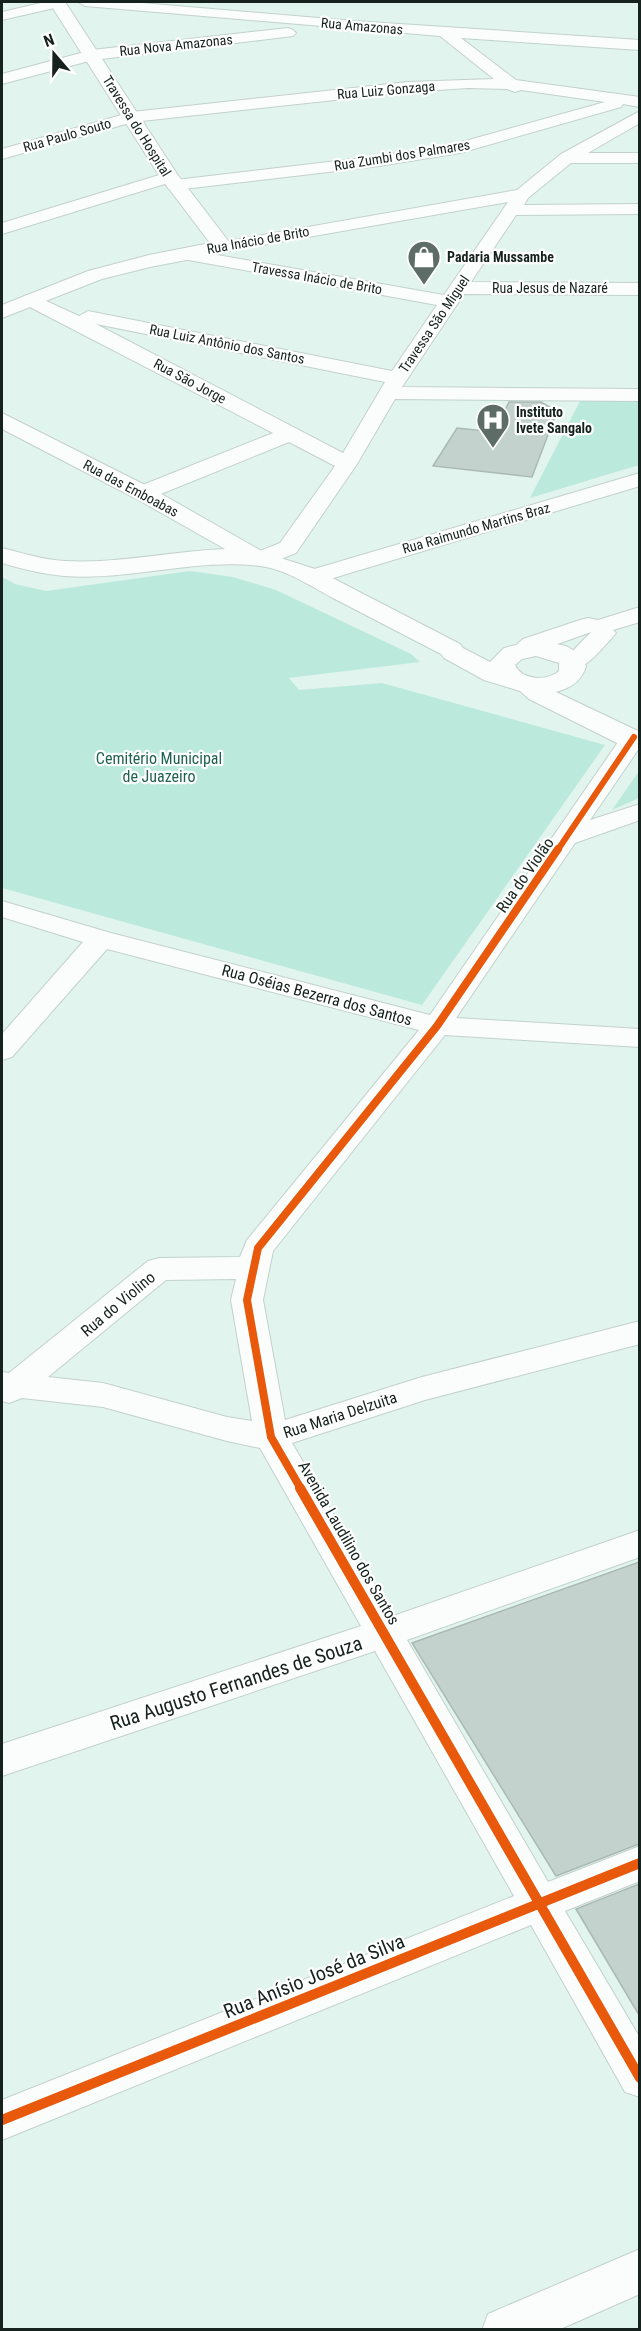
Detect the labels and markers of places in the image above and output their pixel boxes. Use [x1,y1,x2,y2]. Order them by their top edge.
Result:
shop icon: Padaria Mussambe [406,239,442,286]
place label: Padaria Mussambe [447,249,554,265]
hospital icon: Instituto Ivete Sangalo [475,402,511,449]
place label: Instituto Ivete Sangalo [516,404,592,436]

